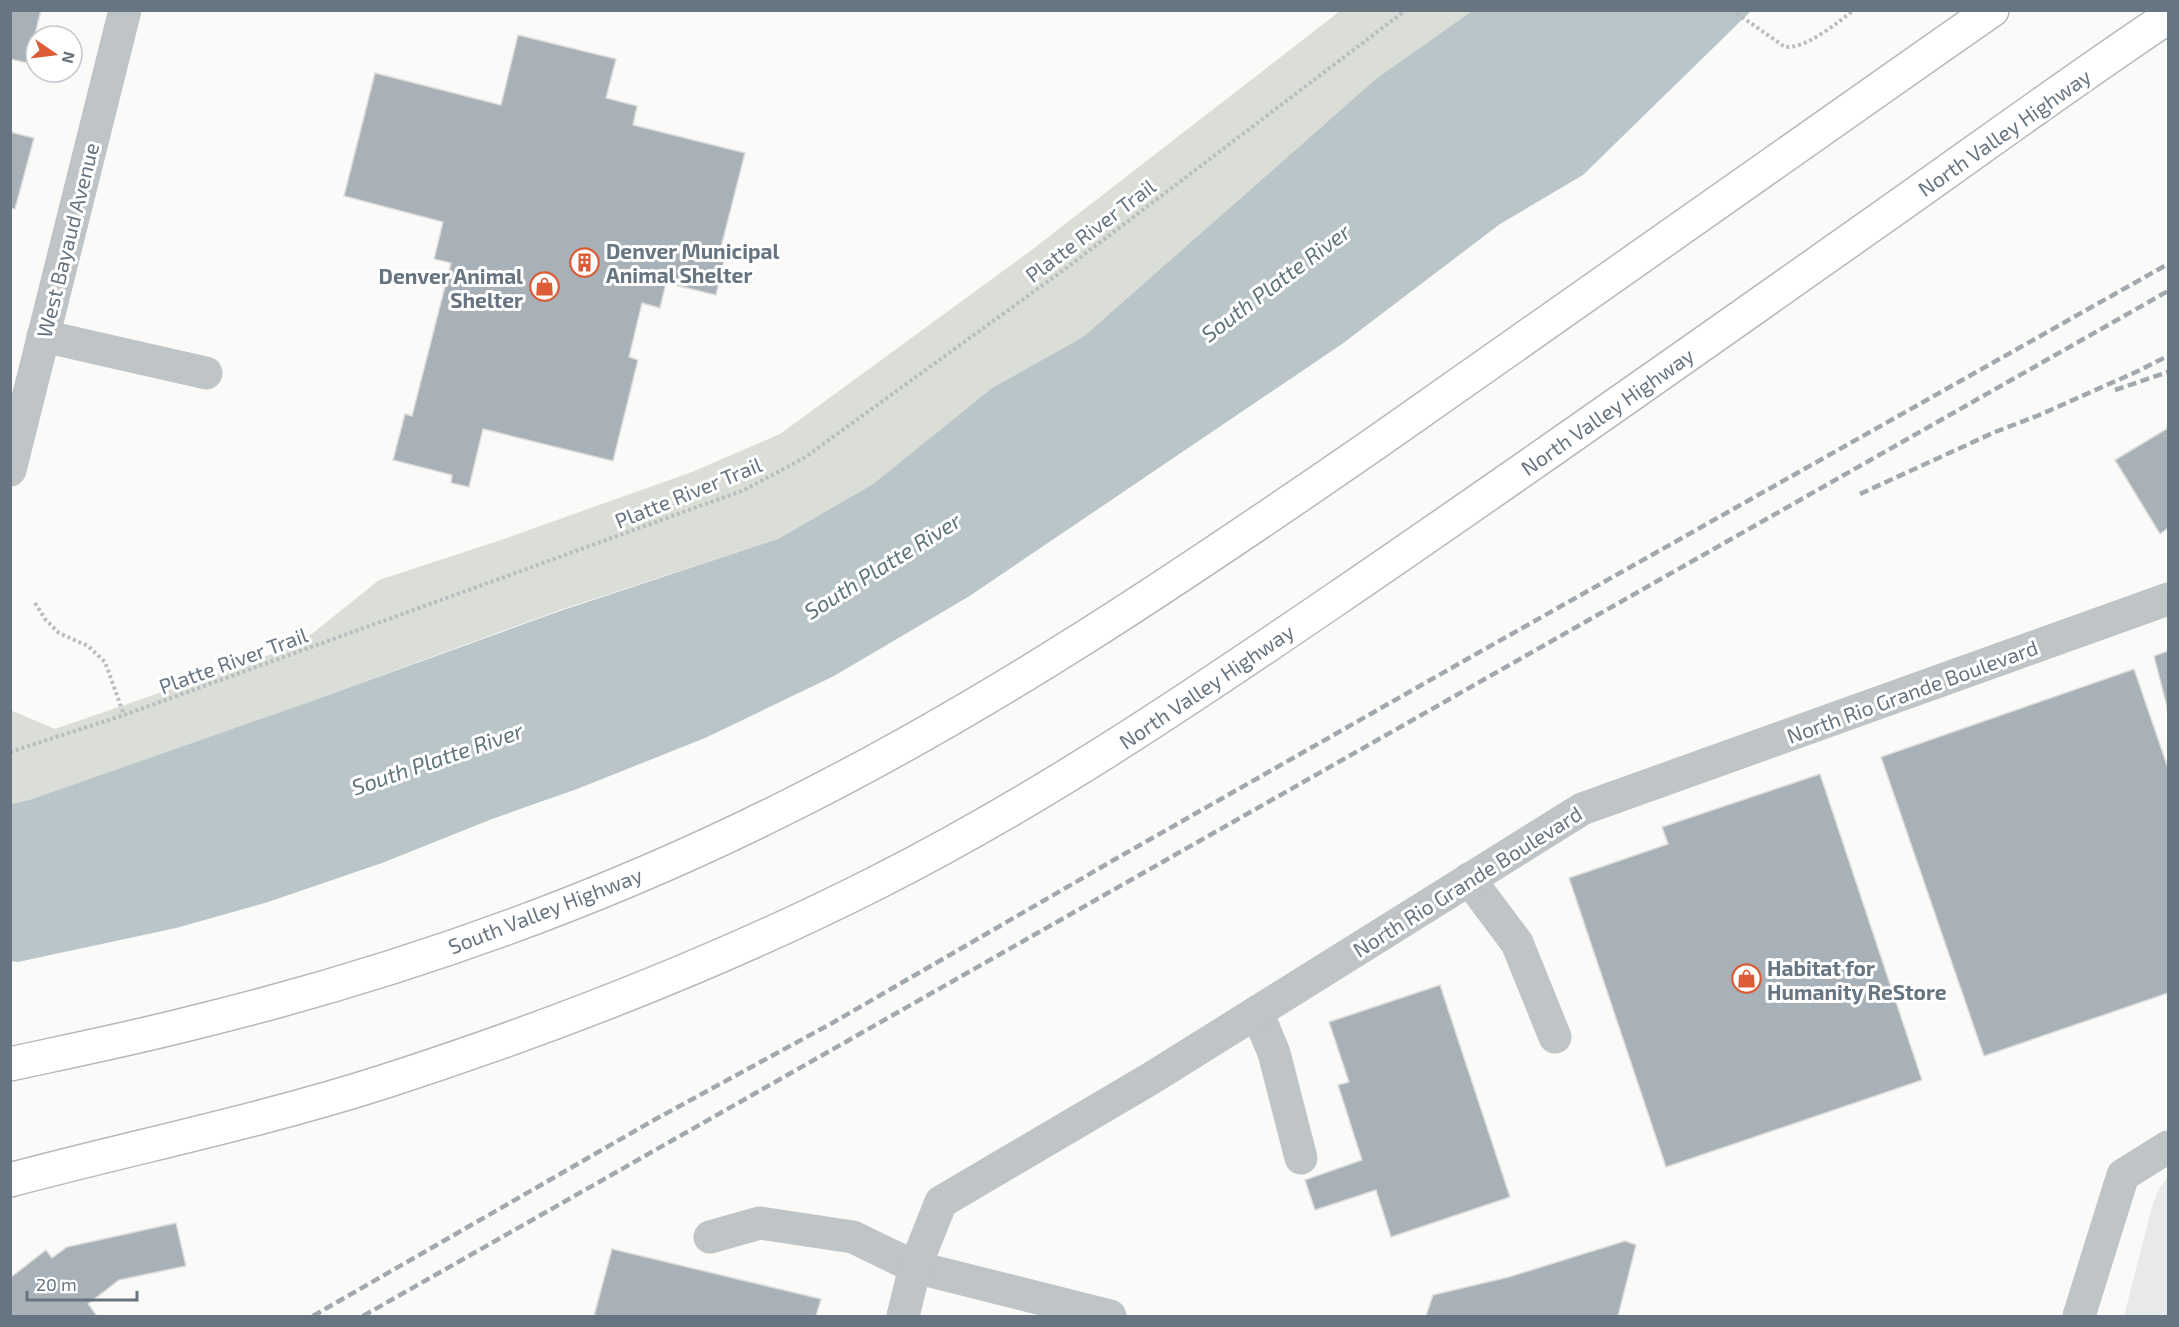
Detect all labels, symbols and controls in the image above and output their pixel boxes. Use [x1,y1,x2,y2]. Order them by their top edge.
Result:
north arrow [24,24,84,84]
text: N [58,50,80,66]
street label: North Valley Highway [1913,63,2095,201]
street label: West Bayaud Avenue [31,140,103,340]
street label: Platte River Trail [1020,172,1161,287]
water label: South Platte River [1195,217,1356,346]
place label: Denver Municipal Animal Shelter [606,238,780,287]
building icon: Denver Municipal Animal Shelter [569,246,601,278]
place label: Denver Animal Shelter [379,263,523,312]
shop icon: Denver Animal Shelter [528,271,560,303]
street label: North Valley Highway [1516,342,1698,480]
street label: Platte River Trail [611,451,766,533]
water label: South Platte River [799,506,966,624]
street label: North Valley Highway [1114,618,1298,754]
street label: Platte River Trail [155,621,311,698]
street label: North Rio Grande Boulevard [1783,634,2041,748]
water label: South Platte River [348,716,527,800]
street label: North Rio Grande Boulevard [1348,800,1586,962]
street label: South Valley Highway [444,861,646,959]
place label: Habitat for Humanity ReStore [1767,955,1947,1005]
shop icon: Habitat for Humanity ReStore [1730,963,1762,995]
scale bar [27,1264,136,1302]
text: 20 m [36,1273,77,1295]

